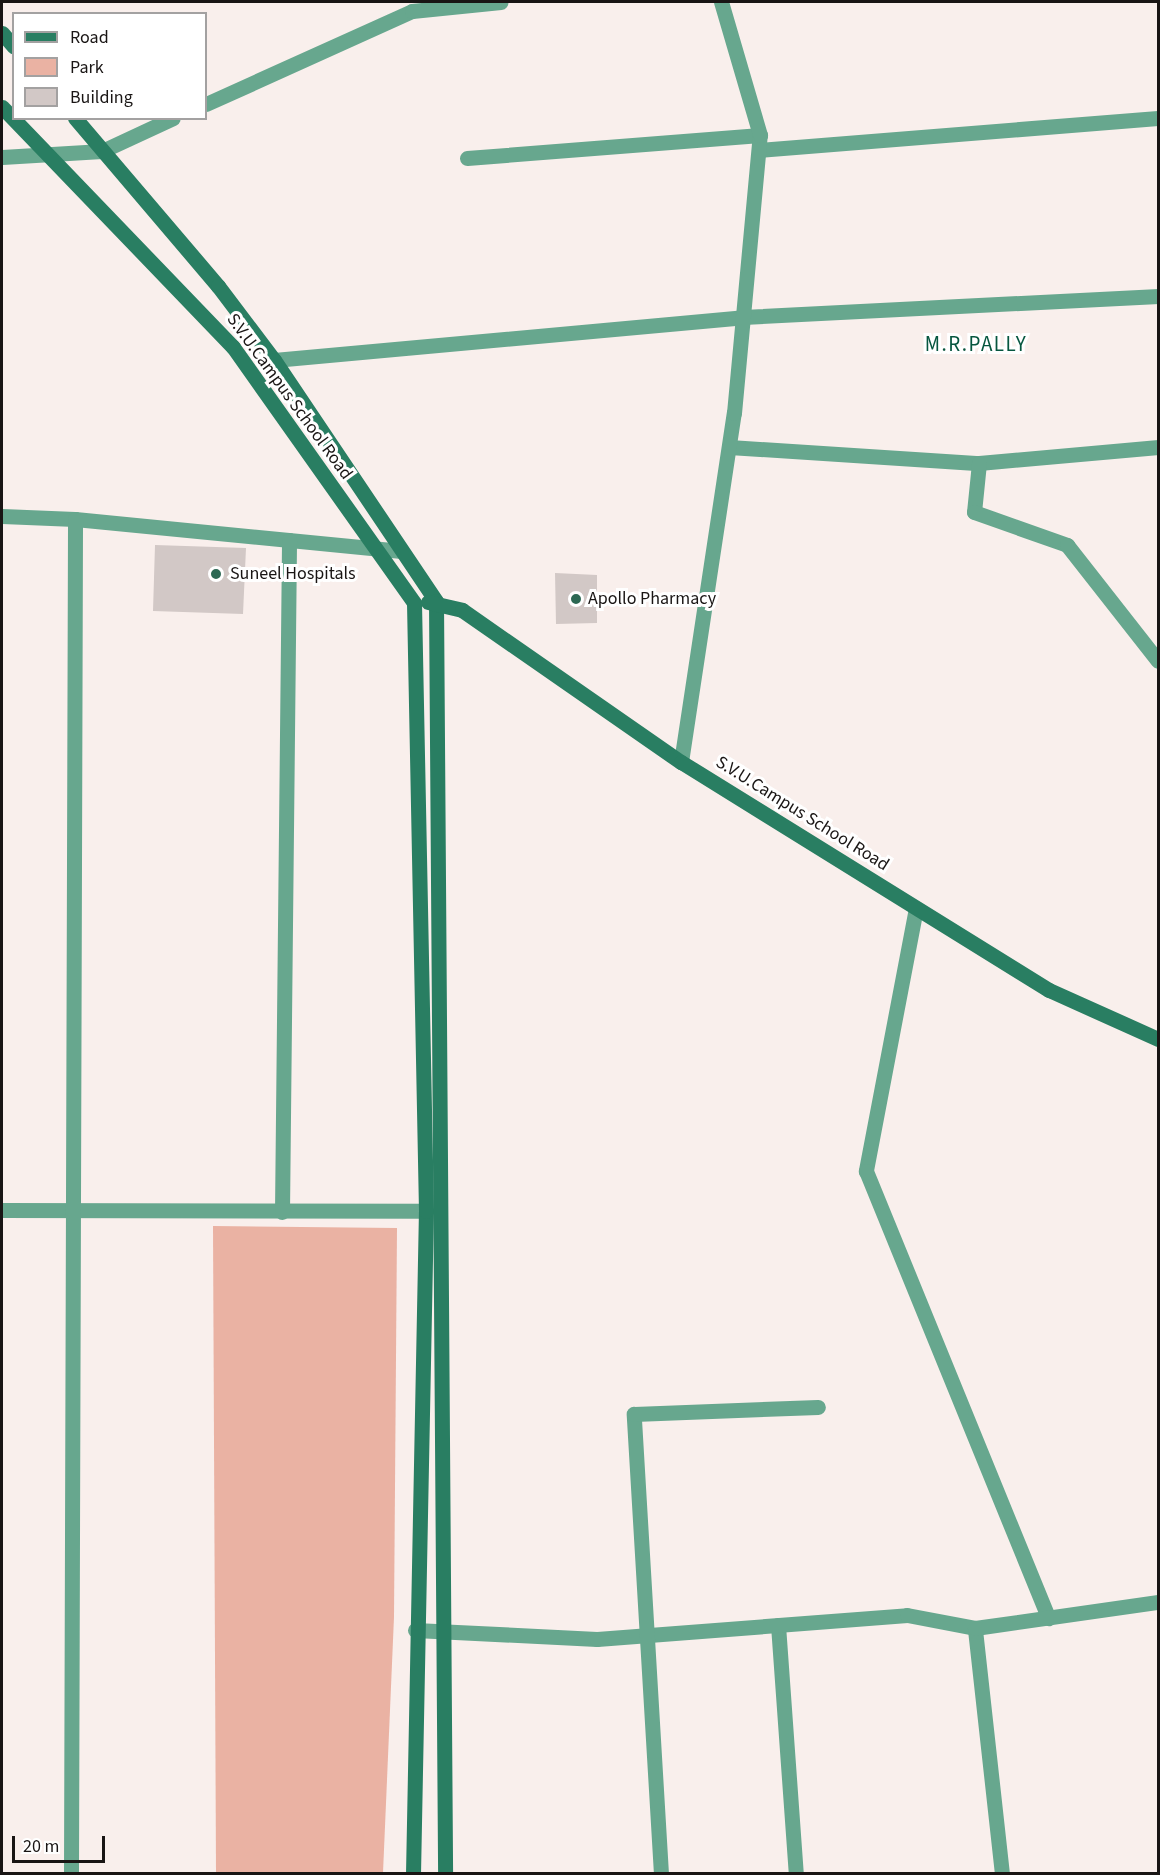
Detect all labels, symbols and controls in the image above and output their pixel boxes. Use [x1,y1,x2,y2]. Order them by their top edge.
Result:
legend [12,12,207,120]
text: Road [70,25,109,50]
text: Park [70,55,104,80]
text: Building [70,85,133,110]
street label: S.V.U.Campus School Road [221,310,357,484]
district label: M.R.PALLY [925,331,1027,357]
place label: Suneel Hospitals [230,563,356,585]
marker: Suneel Hospitals [207,565,225,583]
place label: Apollo Pharmacy [588,588,716,610]
marker: Apollo Pharmacy [569,592,583,606]
street label: S.V.U.Campus School Road [711,752,893,876]
scale bar [15,1824,108,1862]
text: 20 m [23,1834,59,1859]

